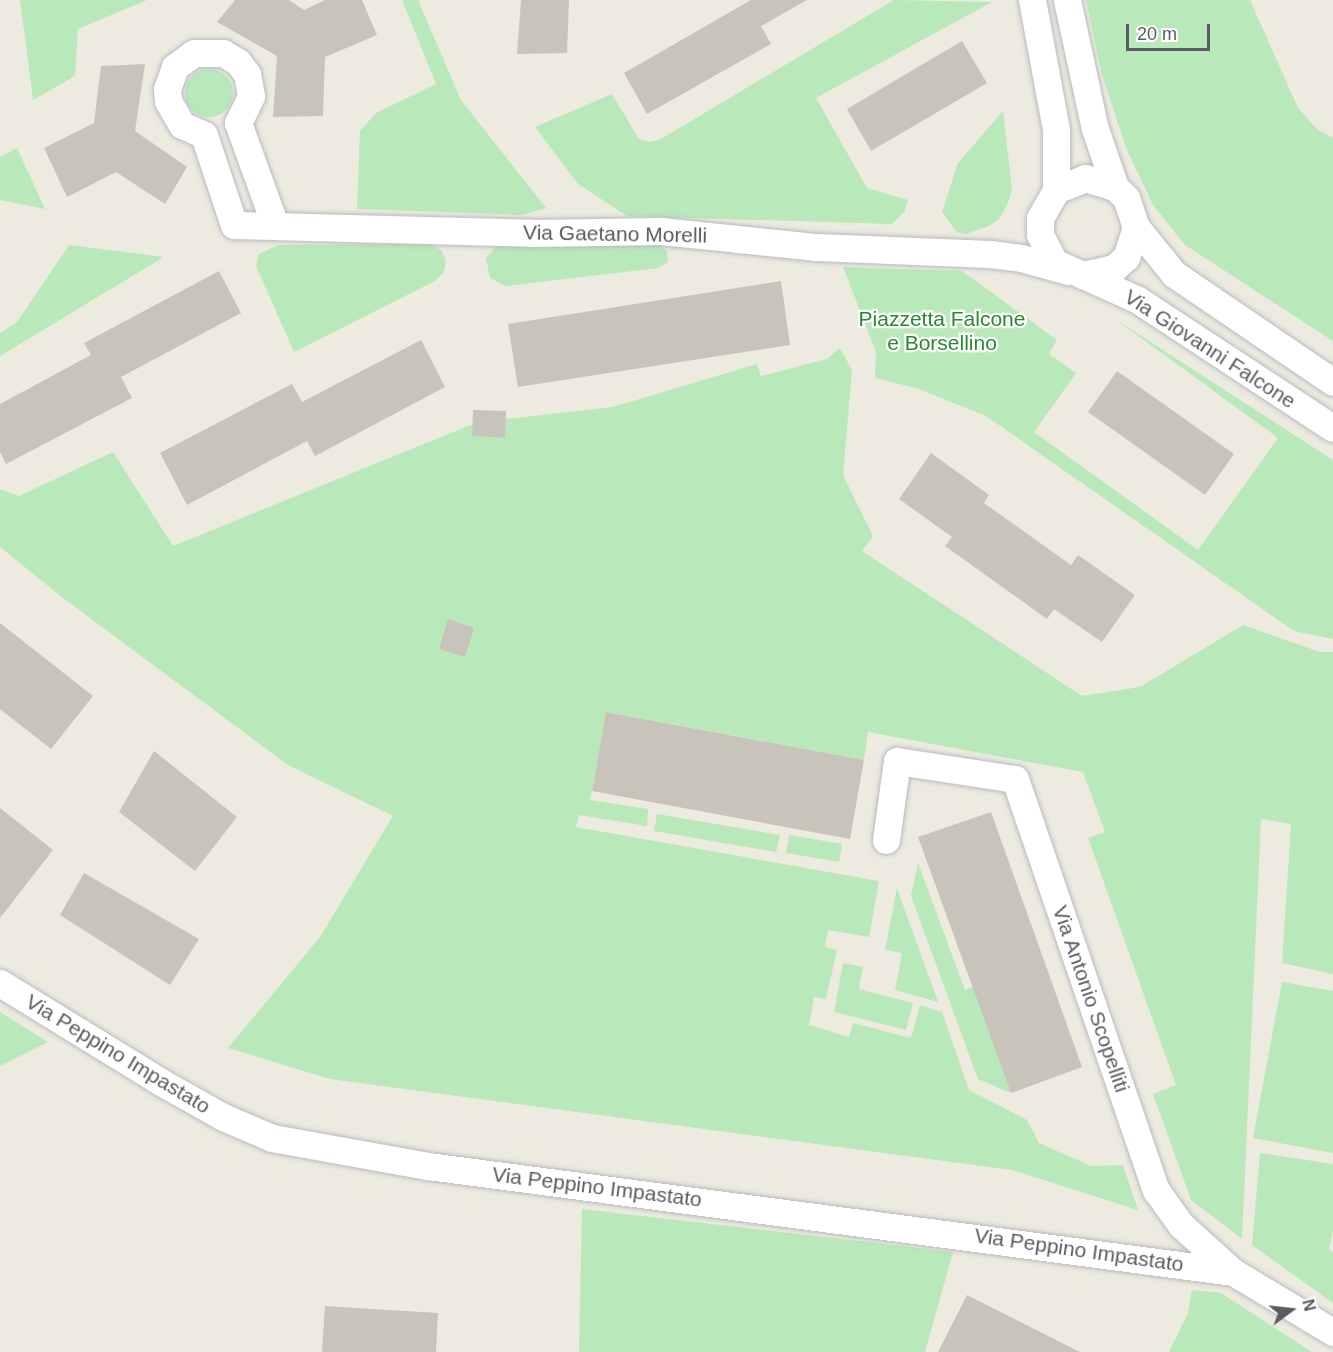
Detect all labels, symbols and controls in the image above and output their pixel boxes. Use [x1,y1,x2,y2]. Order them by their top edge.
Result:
scale bar [1129,12,1213,50]
text: 20 m [1137,24,1177,44]
street label: Via Gaetano Morelli [523,220,707,248]
street label: Via Giovanni Falcone [1120,284,1300,414]
park label: Piazzetta Falcone e Borsellino [859,306,1025,356]
street label: Via Antonio Scopelliti [1047,902,1135,1096]
street label: Via Peppino Impastato [21,989,215,1119]
street label: Via Peppino Impastato [491,1162,703,1212]
street label: Via Peppino Impastato [973,1223,1185,1277]
north arrow [1261,1280,1321,1340]
text: N [1299,1297,1319,1313]

